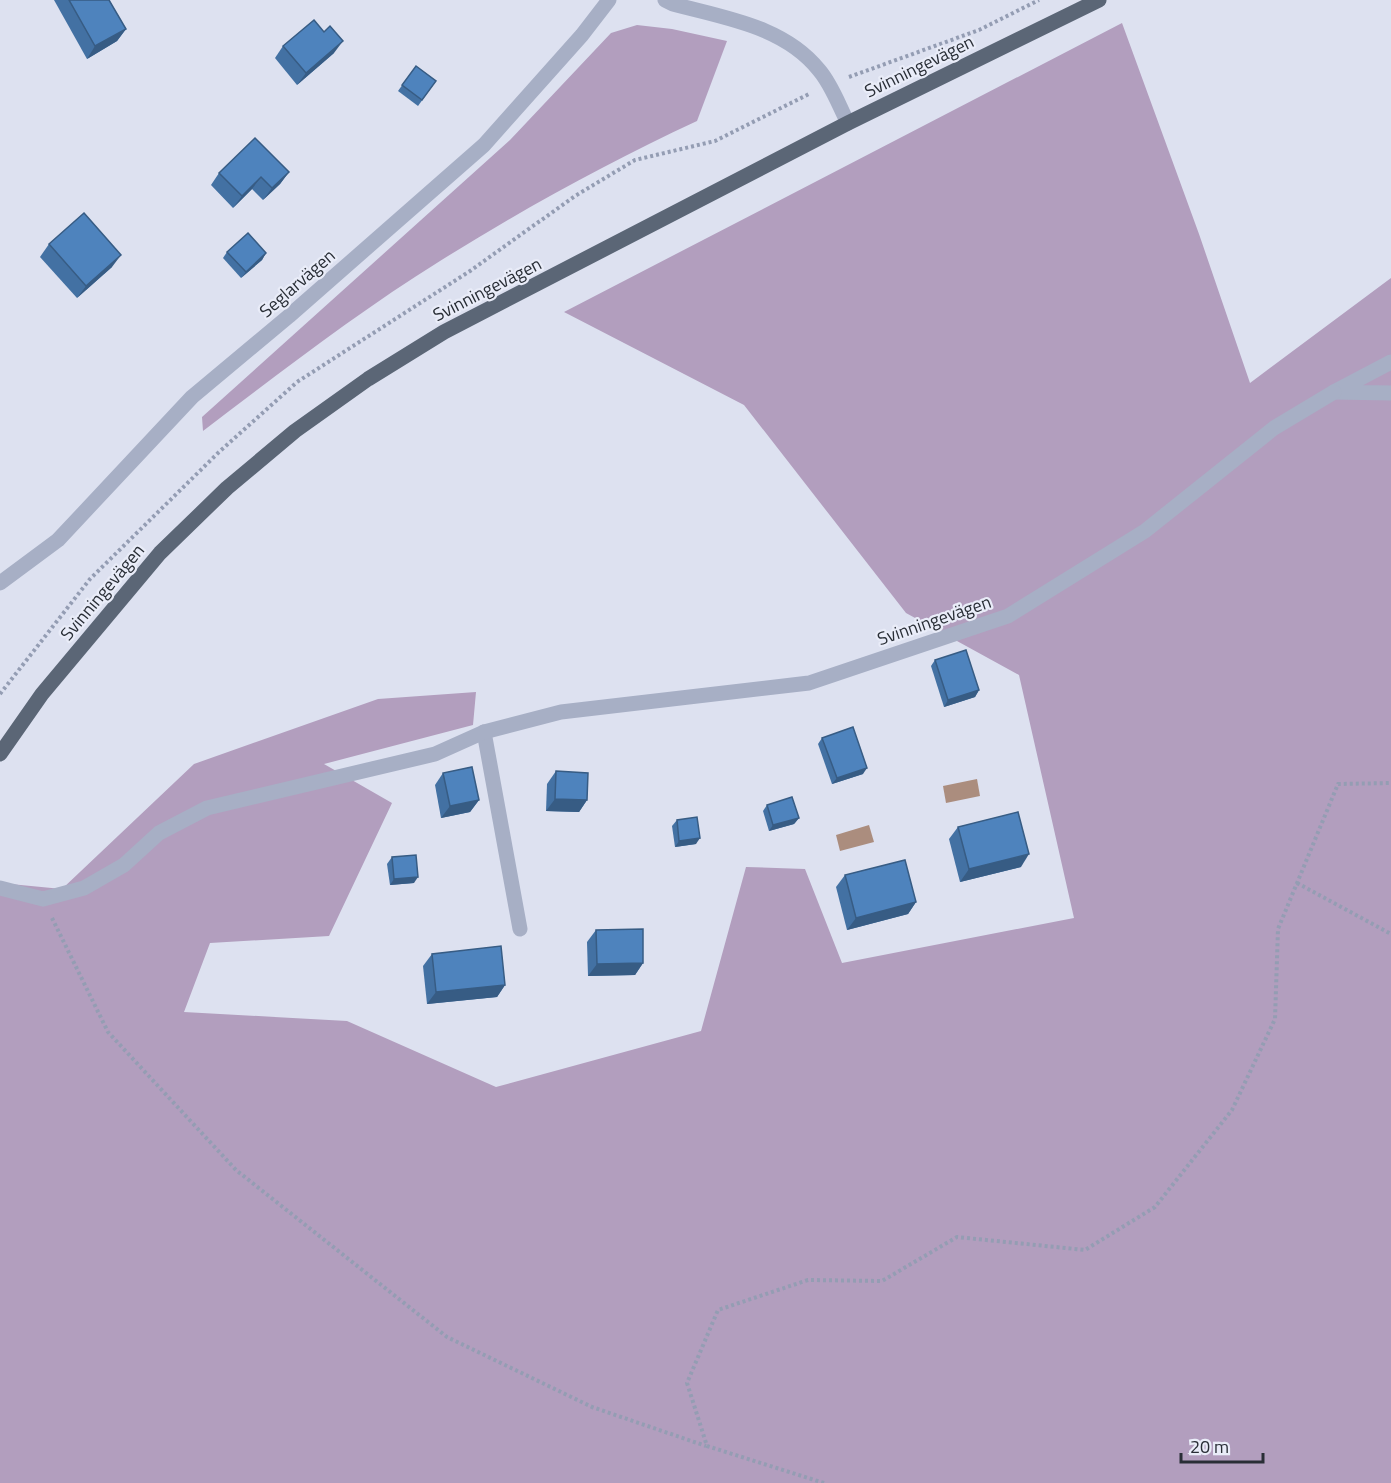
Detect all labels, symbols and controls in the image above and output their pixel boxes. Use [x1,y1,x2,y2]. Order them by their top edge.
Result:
street label: Svinningevägen [860,28,978,104]
street label: Seglarvägen [253,242,341,324]
street label: Svinningevägen [428,250,546,328]
street label: Svinningevägen [53,538,151,646]
street label: Svinningevägen [873,588,995,652]
scale bar [1181,1426,1264,1464]
text: 20 m [1190,1433,1229,1460]

